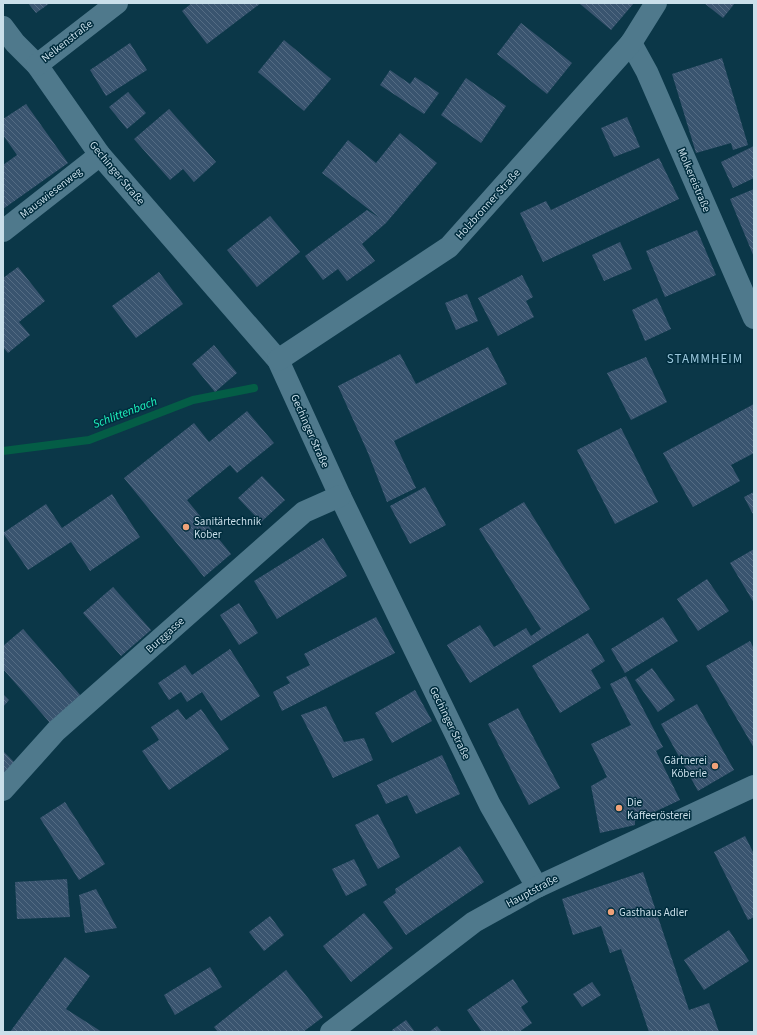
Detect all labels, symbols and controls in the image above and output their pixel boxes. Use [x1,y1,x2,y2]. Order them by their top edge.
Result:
street label: Nelkenstraße [38,16,96,66]
street label: Gechinger Straße [86,138,149,209]
street label: Molkereistraße [674,146,714,215]
street label: Mauswiesenweg [17,164,86,222]
street label: Holzbronner Straße [452,165,524,243]
district label: STAMMHEIM [667,350,743,368]
street label: Gechinger Straße [287,392,333,471]
water label: Schlittenbach [90,393,160,433]
place label: Sanitärtechnik Kober [194,514,262,542]
marker: Sanitärtechnik Kober [181,522,191,532]
street label: Burggasse [142,613,188,656]
street label: Gechinger Straße [426,684,474,762]
place label: Gärtnerei Köberle [664,753,708,781]
marker: Gärtnerei Köberle [710,761,720,771]
place label: Die Kaffeerösterei [627,795,691,823]
marker: Die Kaffeerösterei [614,803,624,813]
street label: Hauptstraße [503,871,561,911]
place label: Gasthaus Adler [619,905,688,920]
marker: Gasthaus Adler [606,907,616,917]

